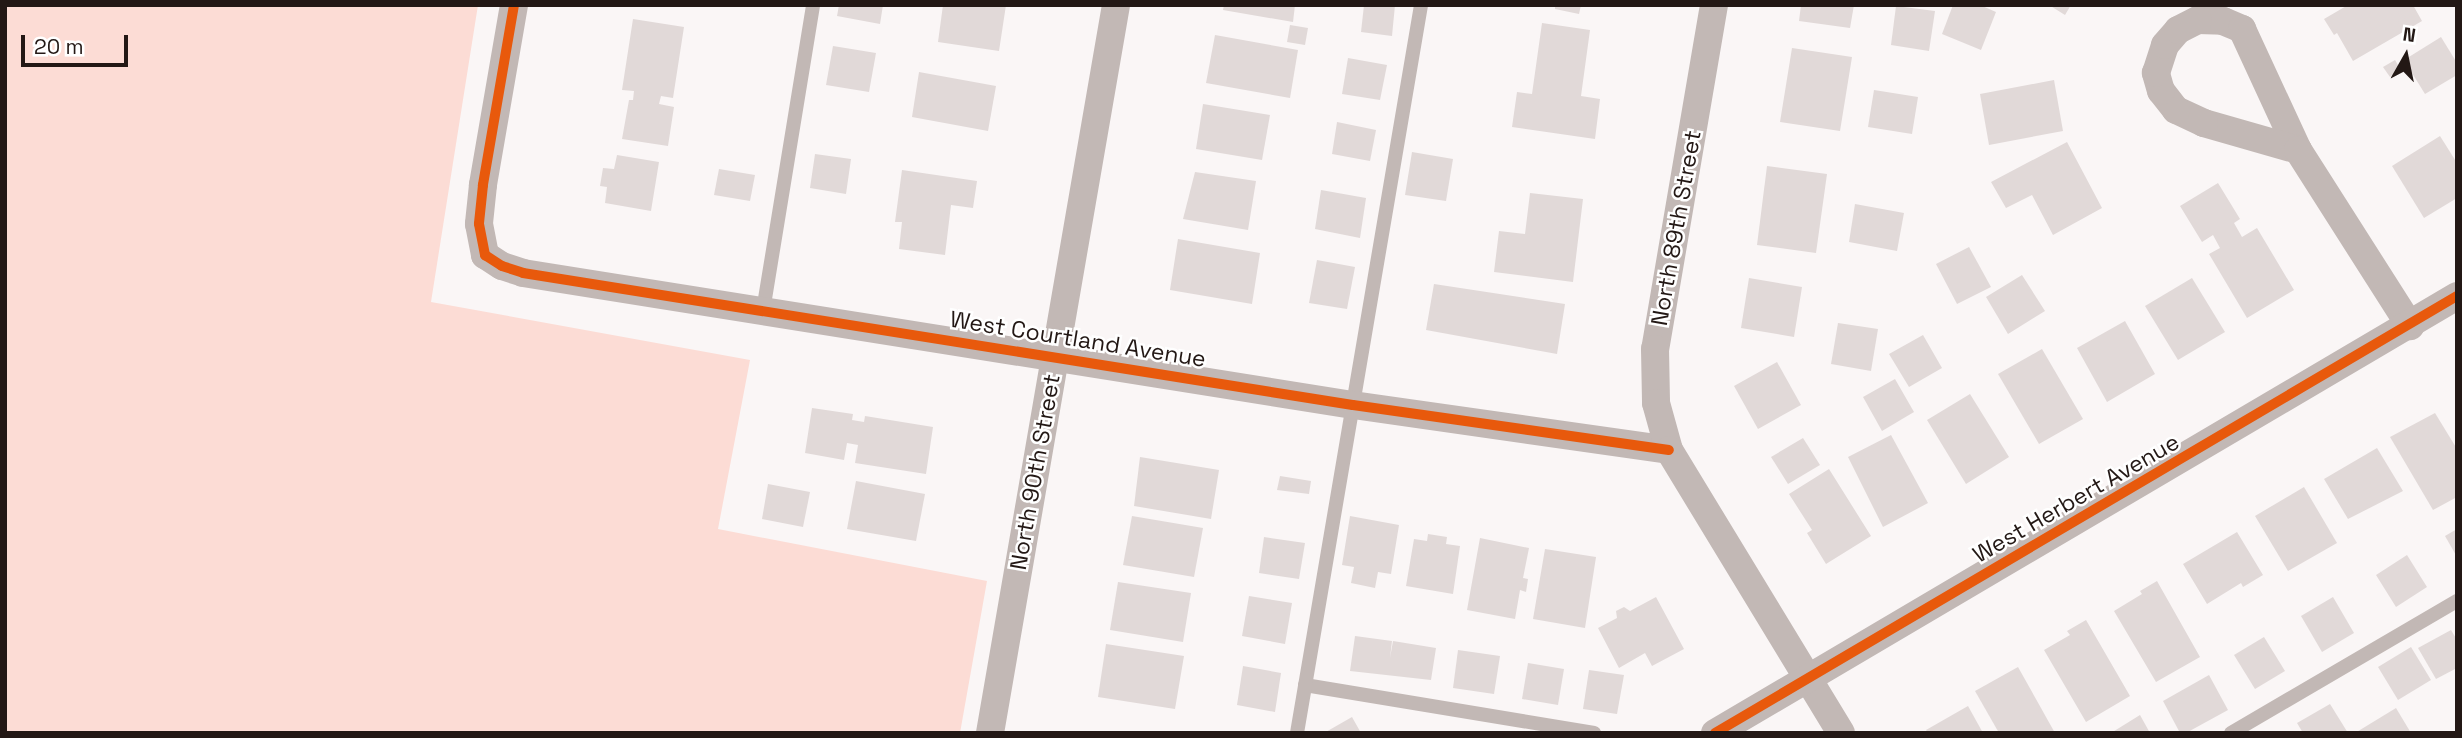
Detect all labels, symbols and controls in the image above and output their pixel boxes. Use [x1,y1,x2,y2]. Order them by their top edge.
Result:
scale bar [24,21,131,65]
north arrow [2371,21,2441,91]
text: N [2401,21,2418,48]
text: 20 m [34,33,84,60]
street label: North 89th Street [1645,128,1707,328]
street label: West Courtland Avenue [948,305,1208,373]
street label: North 90th Street [1004,372,1066,572]
street label: West Herbert Avenue [1968,428,2184,568]

